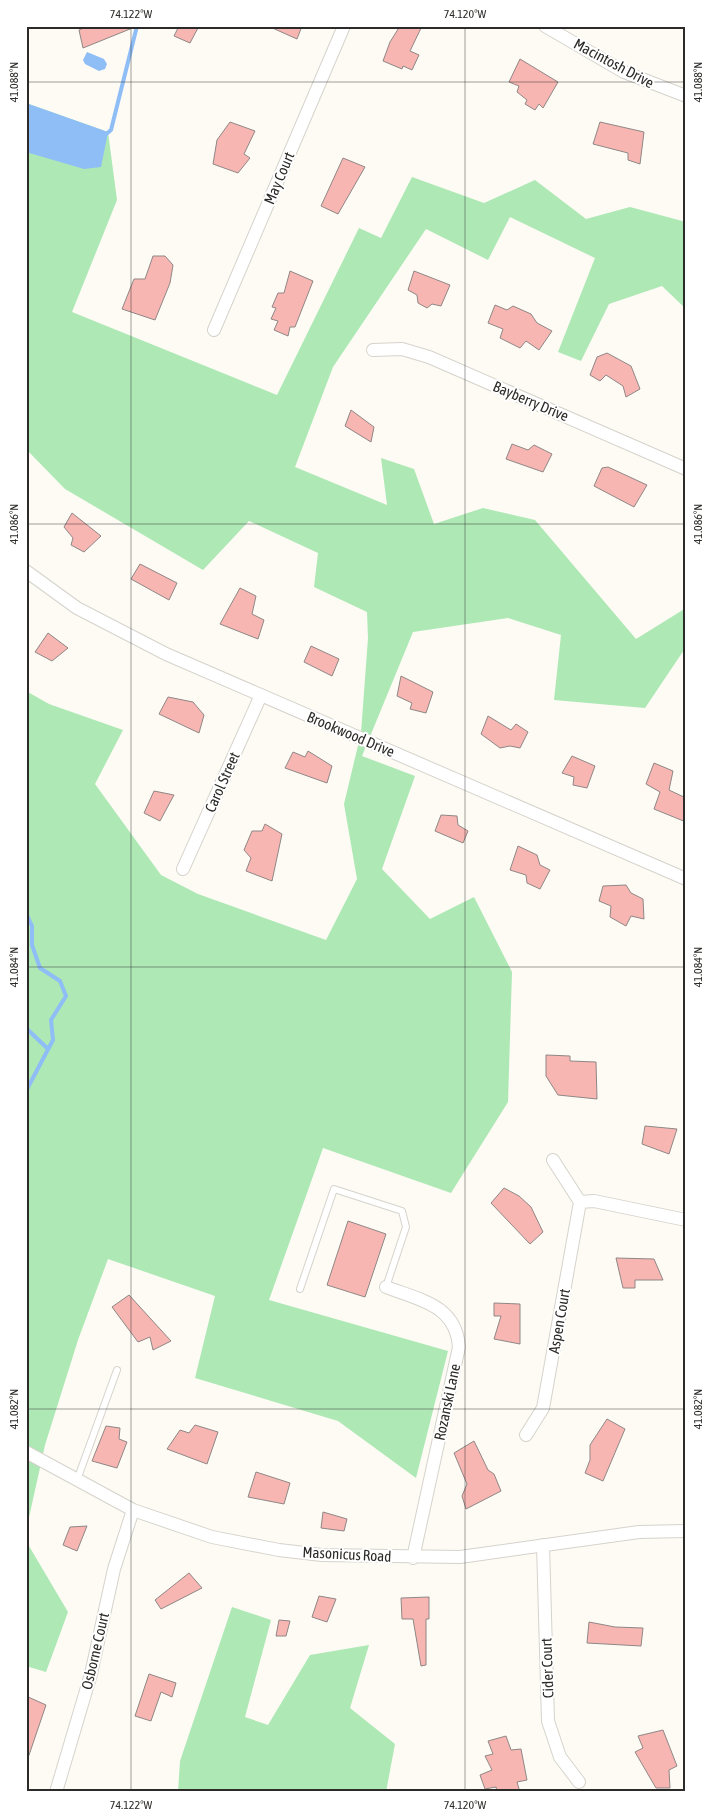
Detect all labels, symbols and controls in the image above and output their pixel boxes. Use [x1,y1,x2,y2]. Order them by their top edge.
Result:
text: 74.122°W [110,7,152,21]
text: 74.120°W [444,7,486,21]
street label: Macintosh Drive [571,35,657,91]
text: 41.088°N [7,62,21,102]
text: 41.088°N [691,62,705,102]
street label: May Court [260,149,298,207]
street label: Bayberry Drive [491,377,571,425]
text: 41.086°N [7,504,21,544]
text: 41.086°N [691,504,705,544]
street label: Brookwood Drive [305,708,397,760]
street label: Carol Street [201,749,243,815]
text: 41.084°N [7,947,21,987]
text: 41.084°N [691,947,705,987]
street label: Aspen Court [545,1287,573,1355]
street label: Rozanski Lane [431,1362,463,1442]
text: 41.082°N [7,1389,21,1429]
text: 41.082°N [691,1389,705,1429]
street label: Masonicus Road [302,1543,392,1565]
street label: Osborne Court [78,1611,112,1691]
street label: Cider Court [537,1638,557,1698]
text: 74.122°W [110,1798,152,1812]
text: 74.120°W [444,1798,486,1812]

